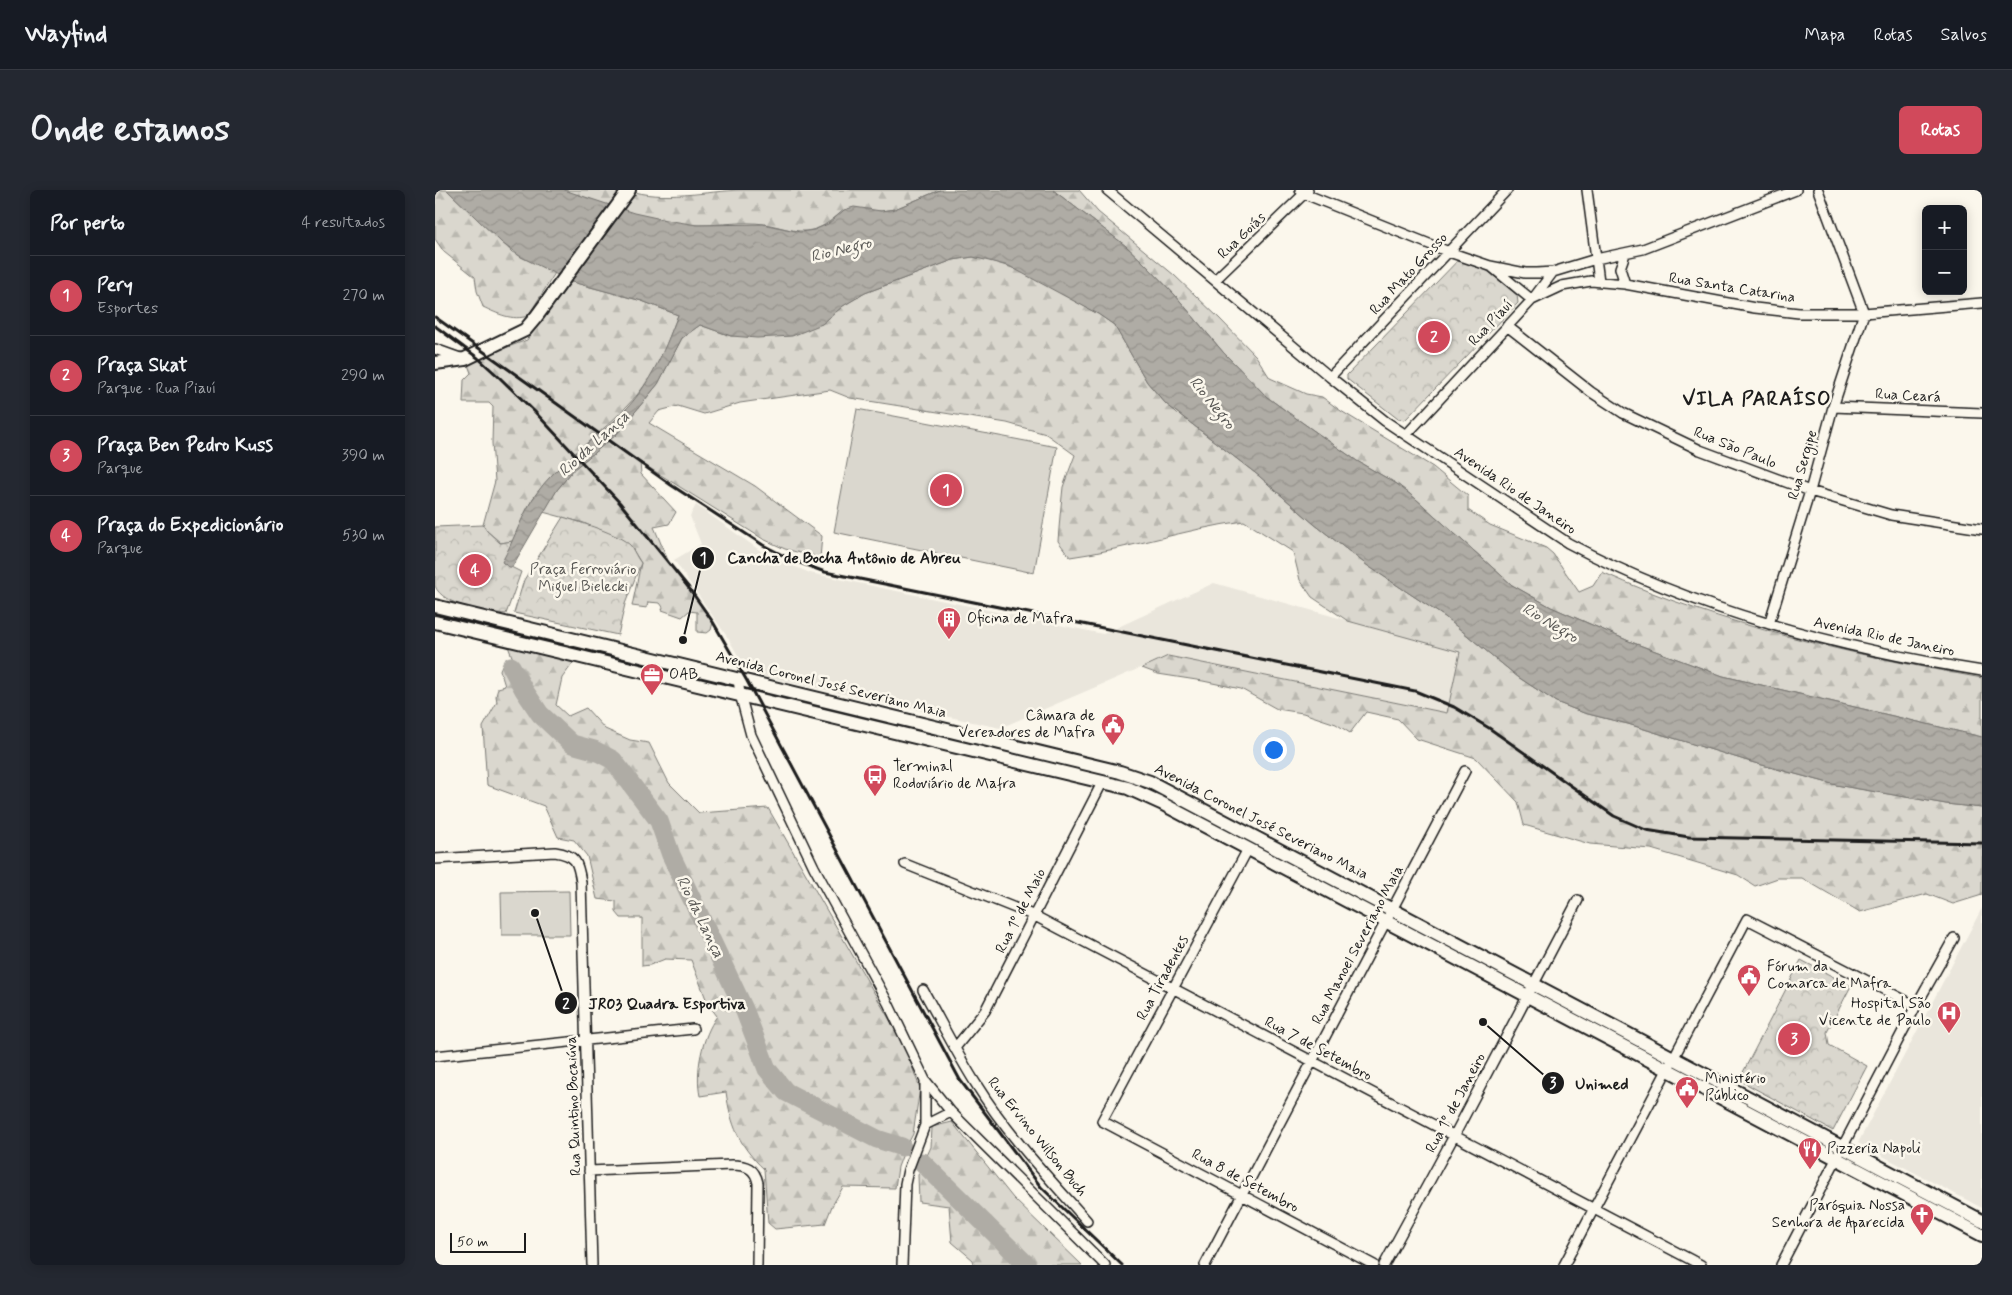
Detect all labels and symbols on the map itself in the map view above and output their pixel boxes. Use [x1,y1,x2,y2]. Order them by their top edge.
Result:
street label: Rua Goiás [1214,208,1271,264]
street label: Rua Mato Grosso [1366,228,1452,320]
water label: Rio Negro [808,232,875,270]
street label: Rua Santa Catarina [1667,268,1797,308]
street label: Rua Piauí [1464,295,1518,351]
pin: 2 [1418,318,1450,356]
water label: Rio Negro [1183,372,1240,436]
street label: Rua Ceará [1875,384,1941,408]
district label: VILA PARAÍSO [1683,386,1831,413]
water label: Rio da Lança [554,406,634,482]
street label: Rua São Paulo [1690,422,1780,474]
street label: Rua Sergipe [1783,427,1824,503]
street label: Avenida Rio de Janeiro [1450,443,1580,539]
pin: 1 [930,471,962,509]
callout: Cancha de Bocha Antônio de Abreu [691,542,972,573]
text: Cancha de Bocha Antônio de Abreu [727,548,961,569]
text: 1 [700,549,706,569]
pin: 4 [459,551,491,589]
park label: Praça Ferroviário Miguel Bielecki [530,560,636,598]
water label: Rio Negro [1517,598,1583,650]
building icon: Oficina de Mafra [936,606,962,640]
place label: Oficina de Mafra [967,609,1074,629]
street label: Avenida Rio de Janeiro [1812,612,1956,662]
street label: Avenida Coronel José Severiano Maia [713,647,949,723]
office icon: OAB [639,662,665,696]
place label: OAB [669,665,698,685]
place label: Câmara de Vereadores de Mafra [958,706,1095,743]
public building icon: Câmara de Vereadores de Mafra [1100,712,1126,746]
your location [1261,737,1287,763]
place label: Terminal Rodoviário de Mafra [893,757,1016,794]
street label: Avenida Coronel José Severiano Maia [1151,759,1371,885]
bus stop icon: Terminal Rodoviário de Mafra [862,763,888,797]
street label: Rua Manoel Severiano Maia [1307,862,1409,1028]
street label: Rua 1º de Maio [991,865,1051,957]
water label: Rio da Lança [671,872,729,962]
street label: Rua Tiradentes [1132,932,1194,1024]
place label: Fórum da Comarca de Mafra [1767,957,1892,994]
public building icon: Fórum da Comarca de Mafra [1736,963,1762,997]
callout: JR03 Quadra Esportiva [553,988,756,1019]
text: JR03 Quadra Esportiva [588,994,746,1015]
place label: Hospital São Vicente de Paulo [1819,994,1931,1031]
text: 2 [562,995,570,1015]
hospital icon: Hospital São Vicente de Paulo [1936,1000,1962,1034]
street label: Rua 7 de Setembro [1261,1012,1375,1086]
pin: 3 [1778,1020,1810,1058]
street label: Rua Quintino Bocaiúva [562,1035,586,1176]
street label: Rua 1º de Janeiro [1421,1050,1491,1156]
callout: Unimed [1540,1067,1639,1098]
place label: Ministério Público [1705,1069,1766,1106]
street label: Rua Ervino Wilson Buch [983,1073,1092,1201]
text: 3 [1550,1074,1557,1094]
text: Unimed [1575,1074,1629,1095]
public building icon: Ministério Público [1674,1075,1700,1109]
restaurant icon: Pizzeria Napoli [1797,1136,1823,1170]
place label: Pizzeria Napoli [1827,1139,1921,1159]
street label: Rua 8 de Setembro [1188,1144,1302,1218]
place label: Paróquia Nossa Senhora de Aparecida [1772,1196,1905,1234]
church icon: Paróquia Nossa Senhora de Aparecida [1909,1202,1935,1236]
scale bar [450,1230,526,1253]

